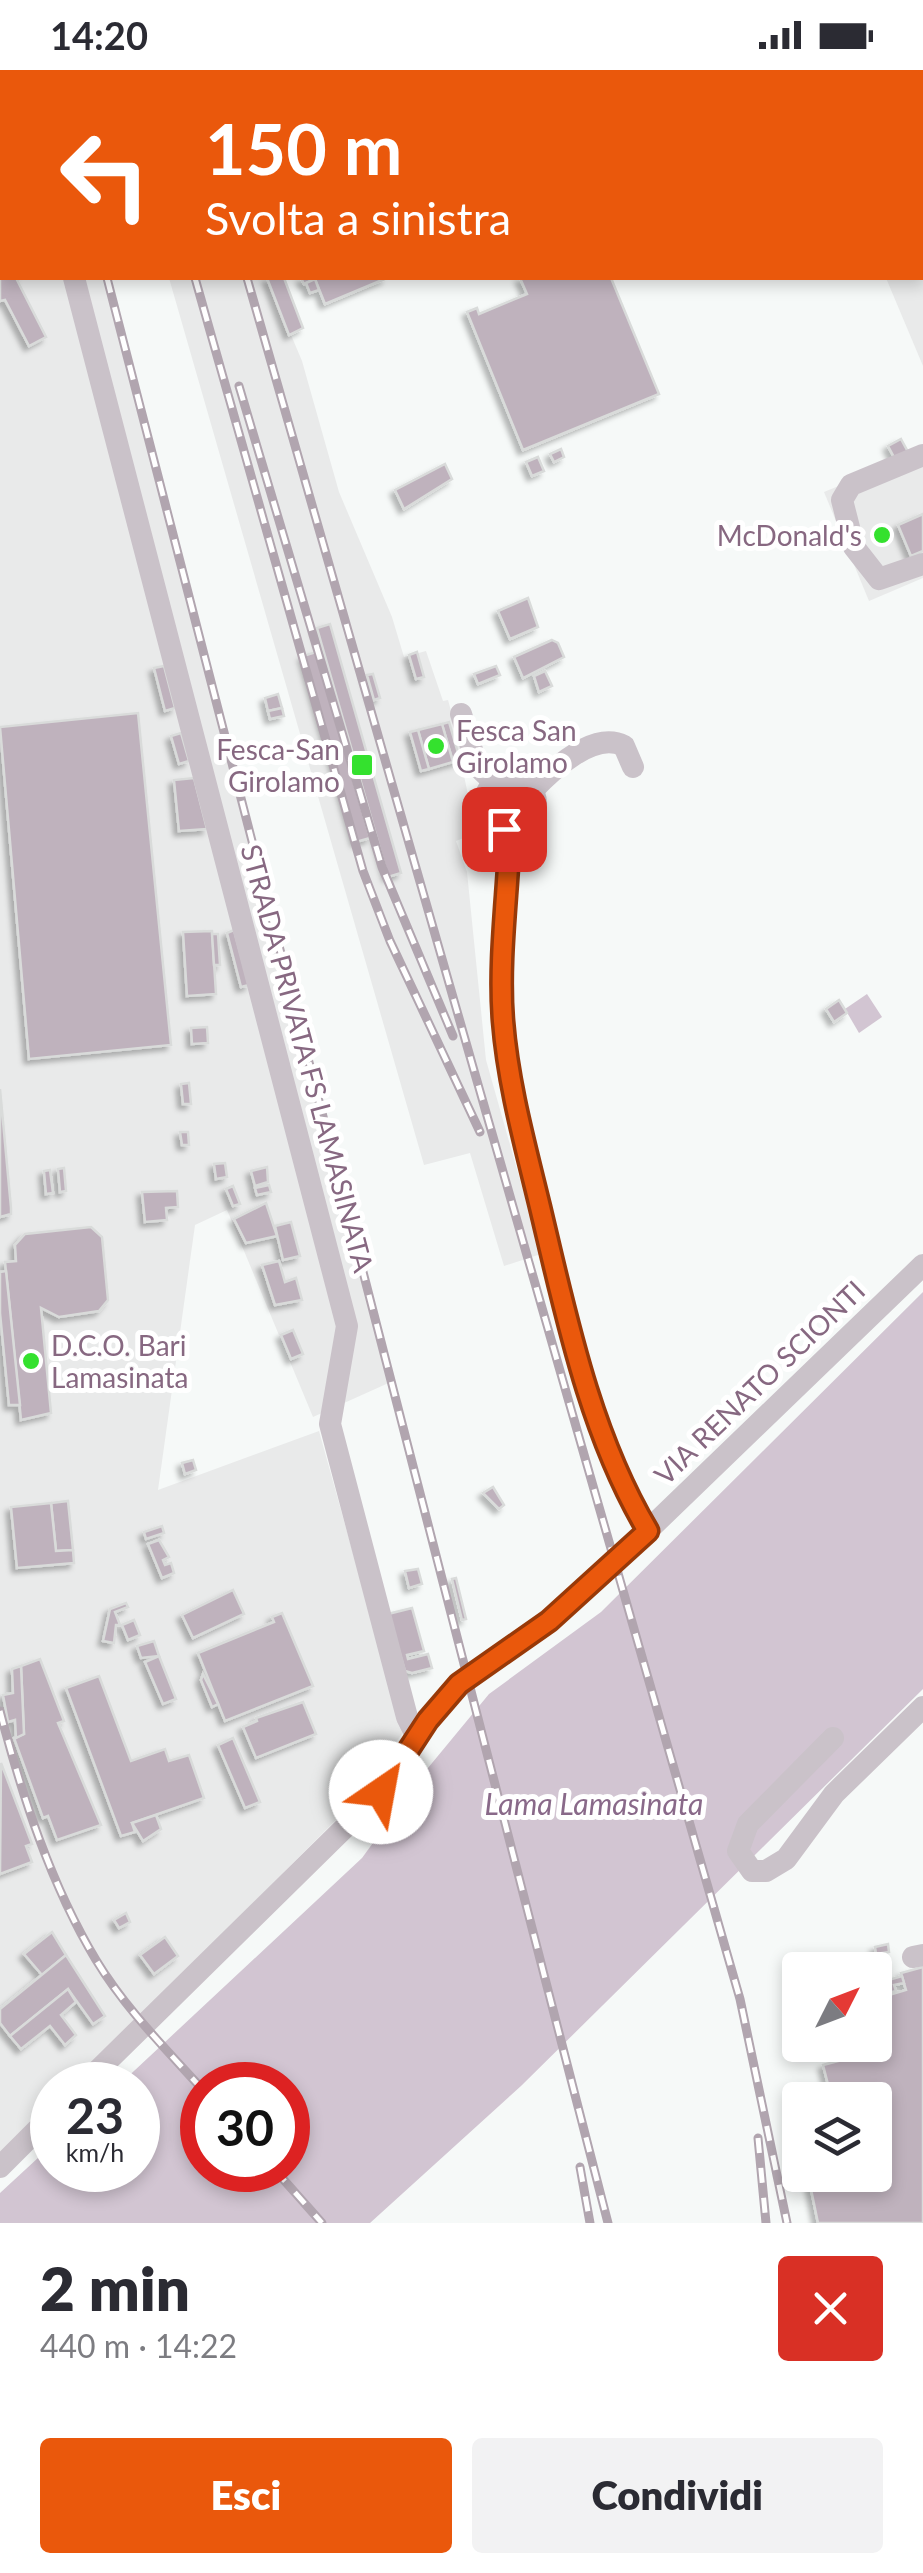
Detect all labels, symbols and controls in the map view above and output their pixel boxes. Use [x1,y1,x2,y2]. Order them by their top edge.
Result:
text: 14:20 [50,12,148,58]
text: 150 m [205,106,402,190]
icon: left [40,110,170,240]
text: Svolta a sinistra [205,191,511,245]
place label: McDonald's [717,518,862,552]
marker: McDonald's [871,524,893,546]
place label: Fesca San Girolamo [456,713,577,779]
place label: Fesca-San Girolamo [216,732,340,798]
marker: Fesca San Girolamo [425,735,447,757]
marker: Fesca-San Girolamo [349,752,375,778]
pin [462,787,547,872]
icon: arrive [477,802,532,857]
street label: STRADA PRIVATA FS LAMASINATA [234,840,382,1276]
street label: VIA RENATO SCIONTI [647,1273,871,1491]
place label: D.C.O. Bari Lamasinata [51,1328,188,1394]
marker: D.C.O. Bari Lamasinata [20,1350,42,1372]
position arrow [329,1740,433,1844]
water label: Lama Lamasinata [485,1785,703,1821]
north arrow [782,1952,892,2062]
map controls [782,1952,892,2192]
speed limit sign: 30 [180,2062,310,2192]
button: layers [782,2082,892,2192]
text: 23 [66,2085,124,2145]
text: km/h [66,2137,124,2167]
text: 2 min [40,2252,190,2324]
button: close [778,2256,883,2361]
text: 440 m · 14:22 [40,2326,237,2365]
button: Esci [40,2438,452,2553]
button: Condividi [472,2438,883,2553]

